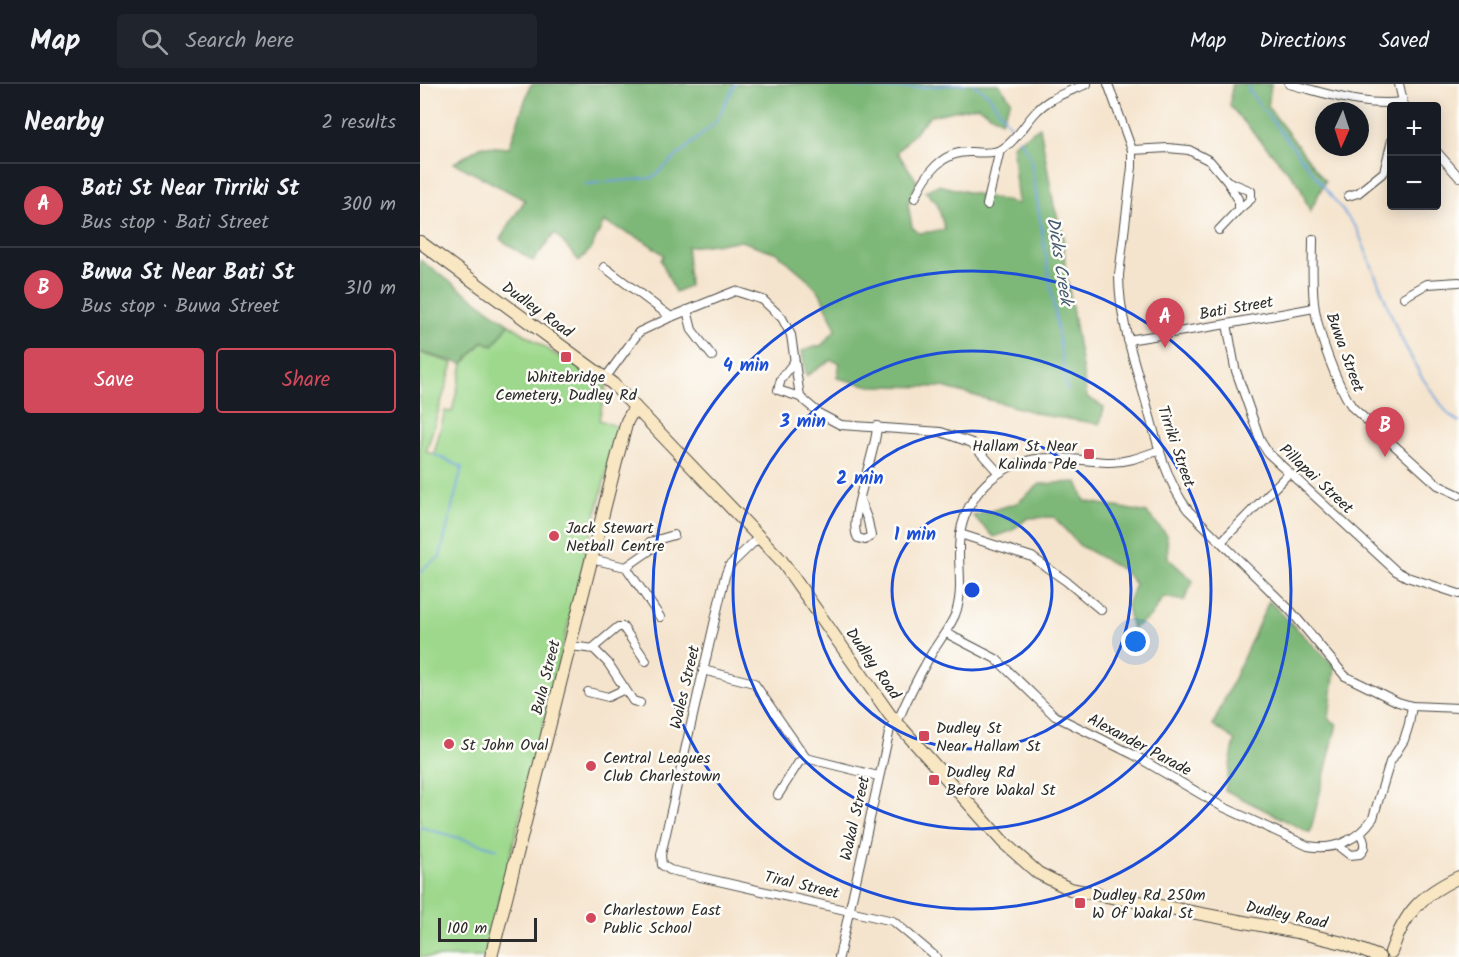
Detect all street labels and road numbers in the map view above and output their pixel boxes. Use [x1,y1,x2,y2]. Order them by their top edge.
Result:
street label: Dudley Road [496,276,579,345]
street label: Bati Street [1197,290,1276,327]
street label: Buwa Street [1319,309,1371,397]
street label: Tirriki Street [1150,402,1202,492]
street label: Pillapai Street [1273,438,1359,521]
street label: Dudley Road [839,623,907,706]
street label: Bula Street [525,637,568,717]
street label: Wales Street [664,642,707,732]
street label: Alexander Parade [1083,707,1196,783]
street label: Wakal Street [834,773,877,863]
street label: Tiral Street [762,865,842,906]
street label: Dudley Road [1243,895,1331,937]

